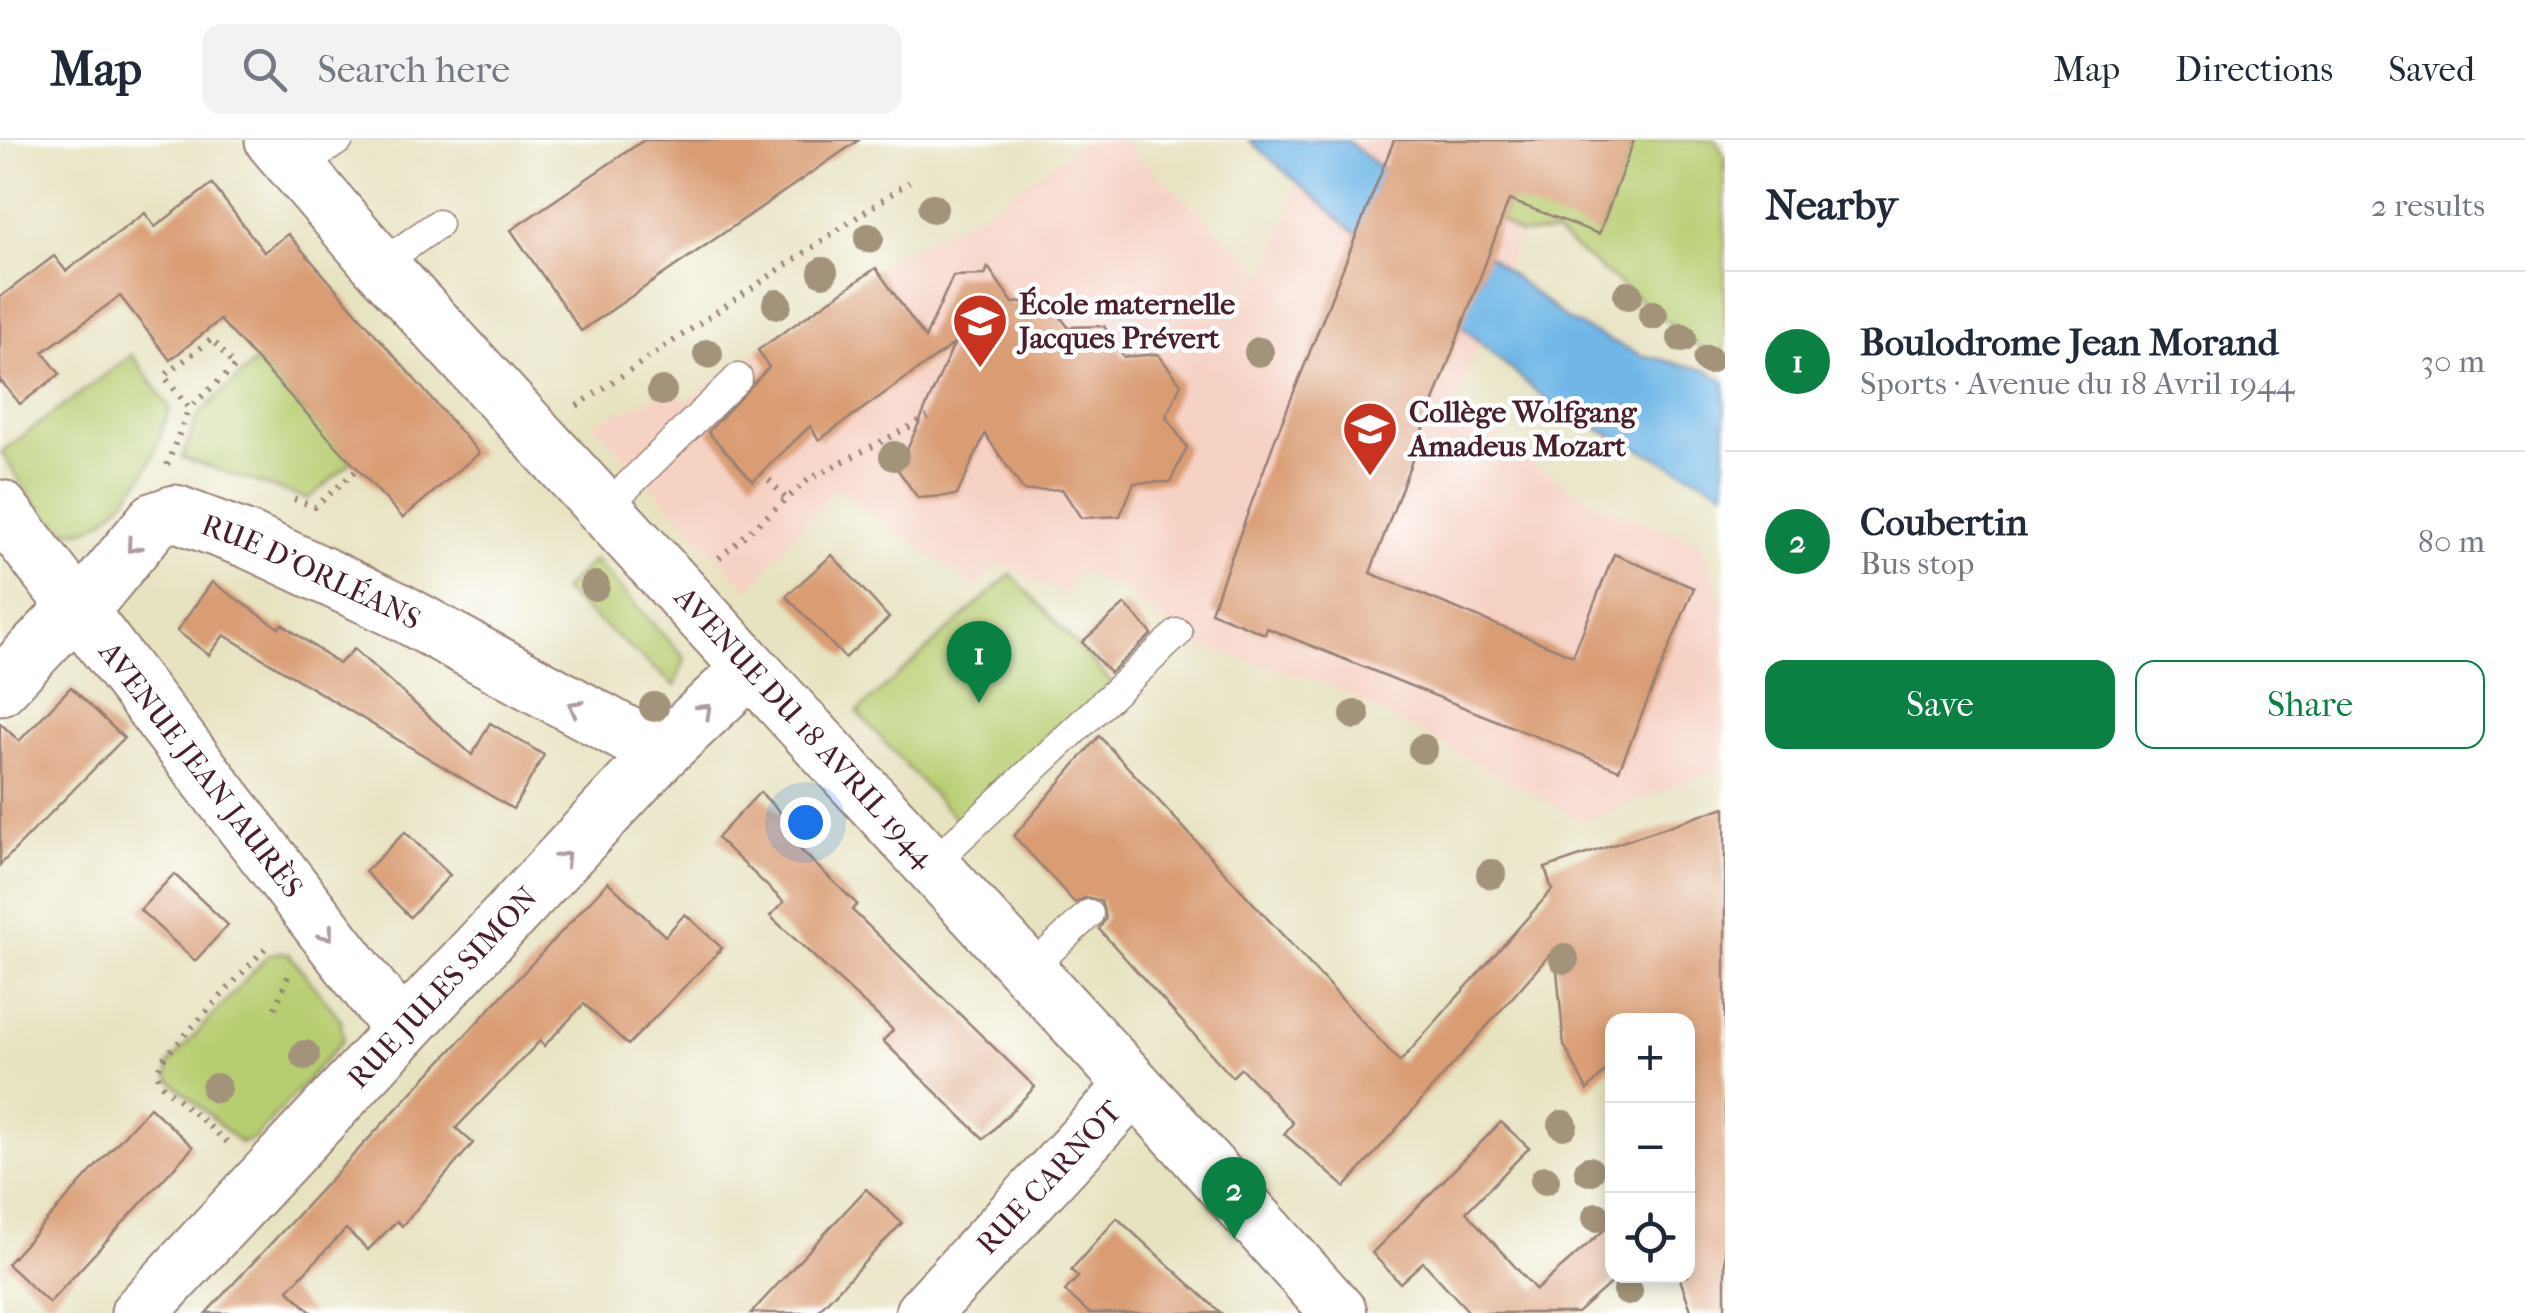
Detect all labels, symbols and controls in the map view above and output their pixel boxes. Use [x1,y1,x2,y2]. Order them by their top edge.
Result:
search box [202,24,902,114]
text: Map [50,41,142,97]
icon: search [237,42,292,97]
text: Search here [317,47,510,92]
text: Map [2053,49,2120,90]
text: Directions [2175,49,2333,90]
text: Saved [2388,49,2475,90]
text: Nearby [1765,181,1897,230]
text: 2 results [2371,187,2485,224]
place label: École maternelle Jacques Prévert [1016,286,1235,356]
school or university icon: École maternelle Jacques Prévert [950,291,1010,370]
text: Boulodrome Jean Morand [1860,320,2278,365]
text: 1 [1792,343,1803,380]
text: 30 m [2421,343,2485,380]
text: Sports · Avenue du 18 Avril 1944 [1860,365,2295,402]
place label: Collège Wolfgang Amadeus Mozart [1407,395,1637,464]
school or university icon: Collège Wolfgang Amadeus Mozart [1340,399,1400,478]
text: Coubertin [1860,500,2028,545]
street label: RUE D'ORLÉANS [197,507,427,637]
text: 2 [1789,523,1806,560]
text: 80 m [2418,523,2485,560]
one-way arrow [127,534,145,553]
text: Bus stop [1860,545,1974,582]
street label: AVENUE DU 18 AVRIL 1944 [667,579,943,875]
pin: 1 [946,620,1012,703]
street label: AVENUE JEAN JAURÈS [91,634,310,904]
button: Save [1765,660,2115,749]
button: Share [2135,660,2485,749]
one-way arrow [568,699,586,719]
one-way arrow [694,704,712,722]
your location [780,797,831,848]
one-way arrow [552,851,570,869]
street label: RUE JULES SIMON [340,880,545,1095]
one-way arrow [315,923,333,941]
map controls [1605,1013,1695,1283]
button: + [1605,1013,1695,1103]
street label: RUE CARNOT [969,1093,1129,1261]
button: − [1605,1103,1695,1193]
pin: 2 [1202,1156,1266,1239]
button: locate [1605,1193,1695,1283]

